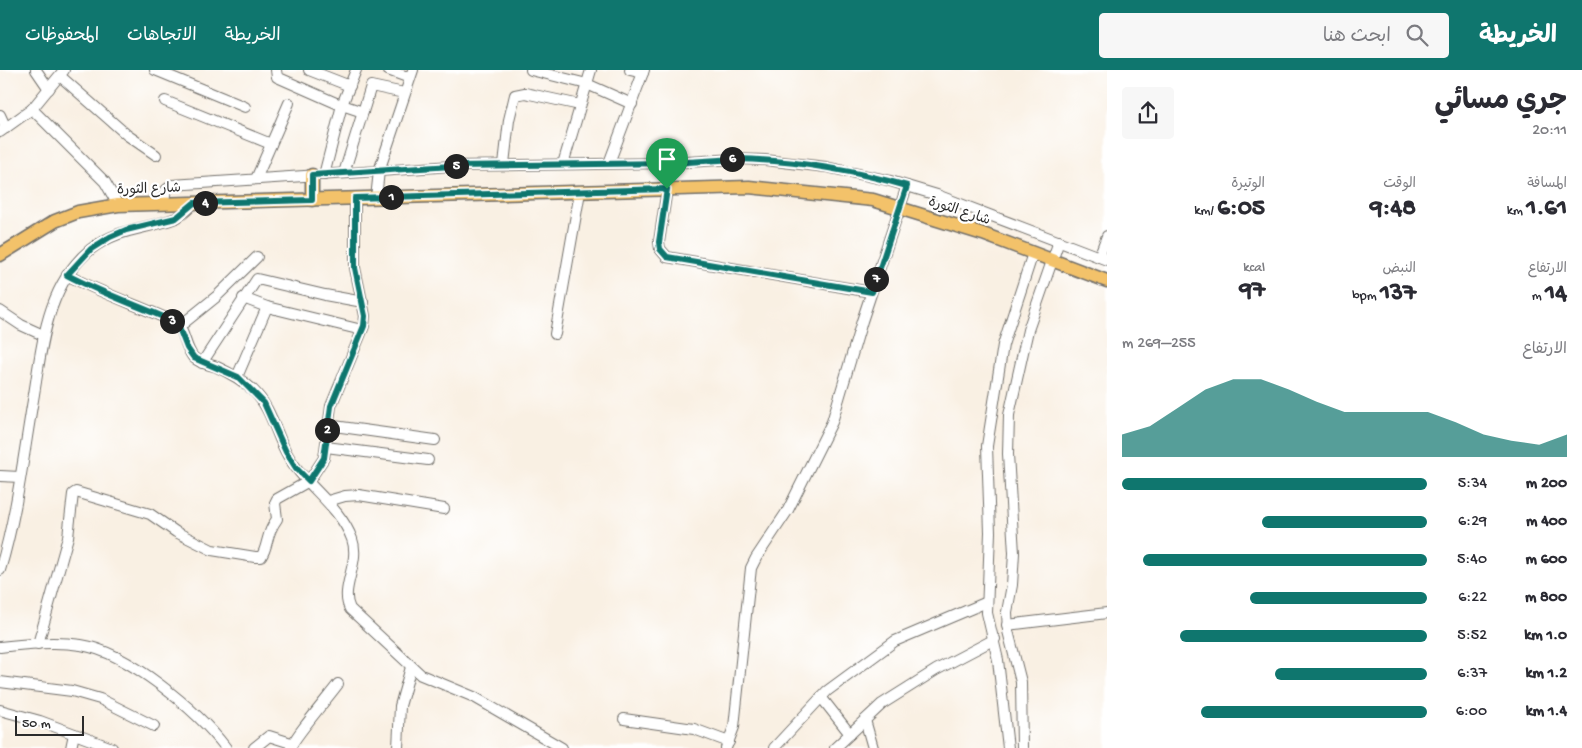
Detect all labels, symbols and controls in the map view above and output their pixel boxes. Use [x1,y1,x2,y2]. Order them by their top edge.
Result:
search box [1099,13,1449,58]
icon: search [1403,21,1431,49]
text: الخريطة [1479,23,1557,52]
text: المحفوظات [25,26,99,47]
text: الاتجاهات [127,26,197,47]
text: الخريطة [225,26,281,47]
text: ابحث هنا [1323,26,1391,49]
text: جري مسائي [1435,86,1567,119]
button: share [1122,87,1174,139]
text: 20:11 [1532,122,1567,141]
pin [646,138,688,189]
icon: arrive [653,145,681,173]
pin: 6 [720,146,744,172]
text: 6 [729,151,736,168]
pin: 5 [444,154,468,178]
text: 5 [453,158,460,175]
text: الوتيرة [1231,176,1265,193]
text: الوقت [1383,176,1416,193]
text: المسافة [1527,176,1567,193]
street label: شارع الثورة [117,180,181,200]
pin: 1 [378,184,404,210]
text: 1 [389,189,394,206]
pin: 4 [192,190,218,216]
street label: شارع الثورة [926,194,992,230]
text: 4 [202,195,209,212]
text: 6:05 [1217,195,1265,224]
text: 9:48 [1370,195,1416,224]
text: 1.61 [1526,195,1567,224]
text: /km [1194,203,1217,220]
text: km [1507,203,1526,220]
text: kcal [1243,260,1265,277]
text: النبض [1383,261,1416,278]
text: الارتفاع [1528,261,1567,278]
pin: 7 [864,266,888,292]
text: 7 [873,271,880,288]
text: 97 [1239,277,1265,306]
text: 137 [1380,280,1416,309]
text: 14 [1545,280,1567,309]
text: bpm [1352,288,1380,305]
text: m [1532,288,1545,305]
pin: 3 [160,308,184,334]
text: 3 [169,313,176,330]
text: 255–269 m [1122,335,1196,354]
text: الارتفاع [1522,341,1567,360]
pin: 2 [314,418,340,442]
text: 2 [324,422,331,439]
text: 5:34 [1458,475,1487,494]
text: 200 m [1526,475,1567,494]
text: 6:29 [1458,513,1487,532]
text: 400 m [1526,513,1567,532]
text: 5:40 [1457,551,1487,570]
text: 600 m [1526,551,1567,570]
text: 6:22 [1458,589,1487,608]
text: 800 m [1525,589,1567,608]
text: 5:52 [1457,627,1487,646]
text: 1.0 km [1524,627,1567,646]
text: 6:37 [1457,665,1487,684]
text: 1.2 km [1525,665,1567,684]
text: 6:00 [1456,703,1487,722]
text: 1.4 km [1526,703,1567,722]
scale bar [15,713,84,736]
text: 50 m [22,716,51,733]

